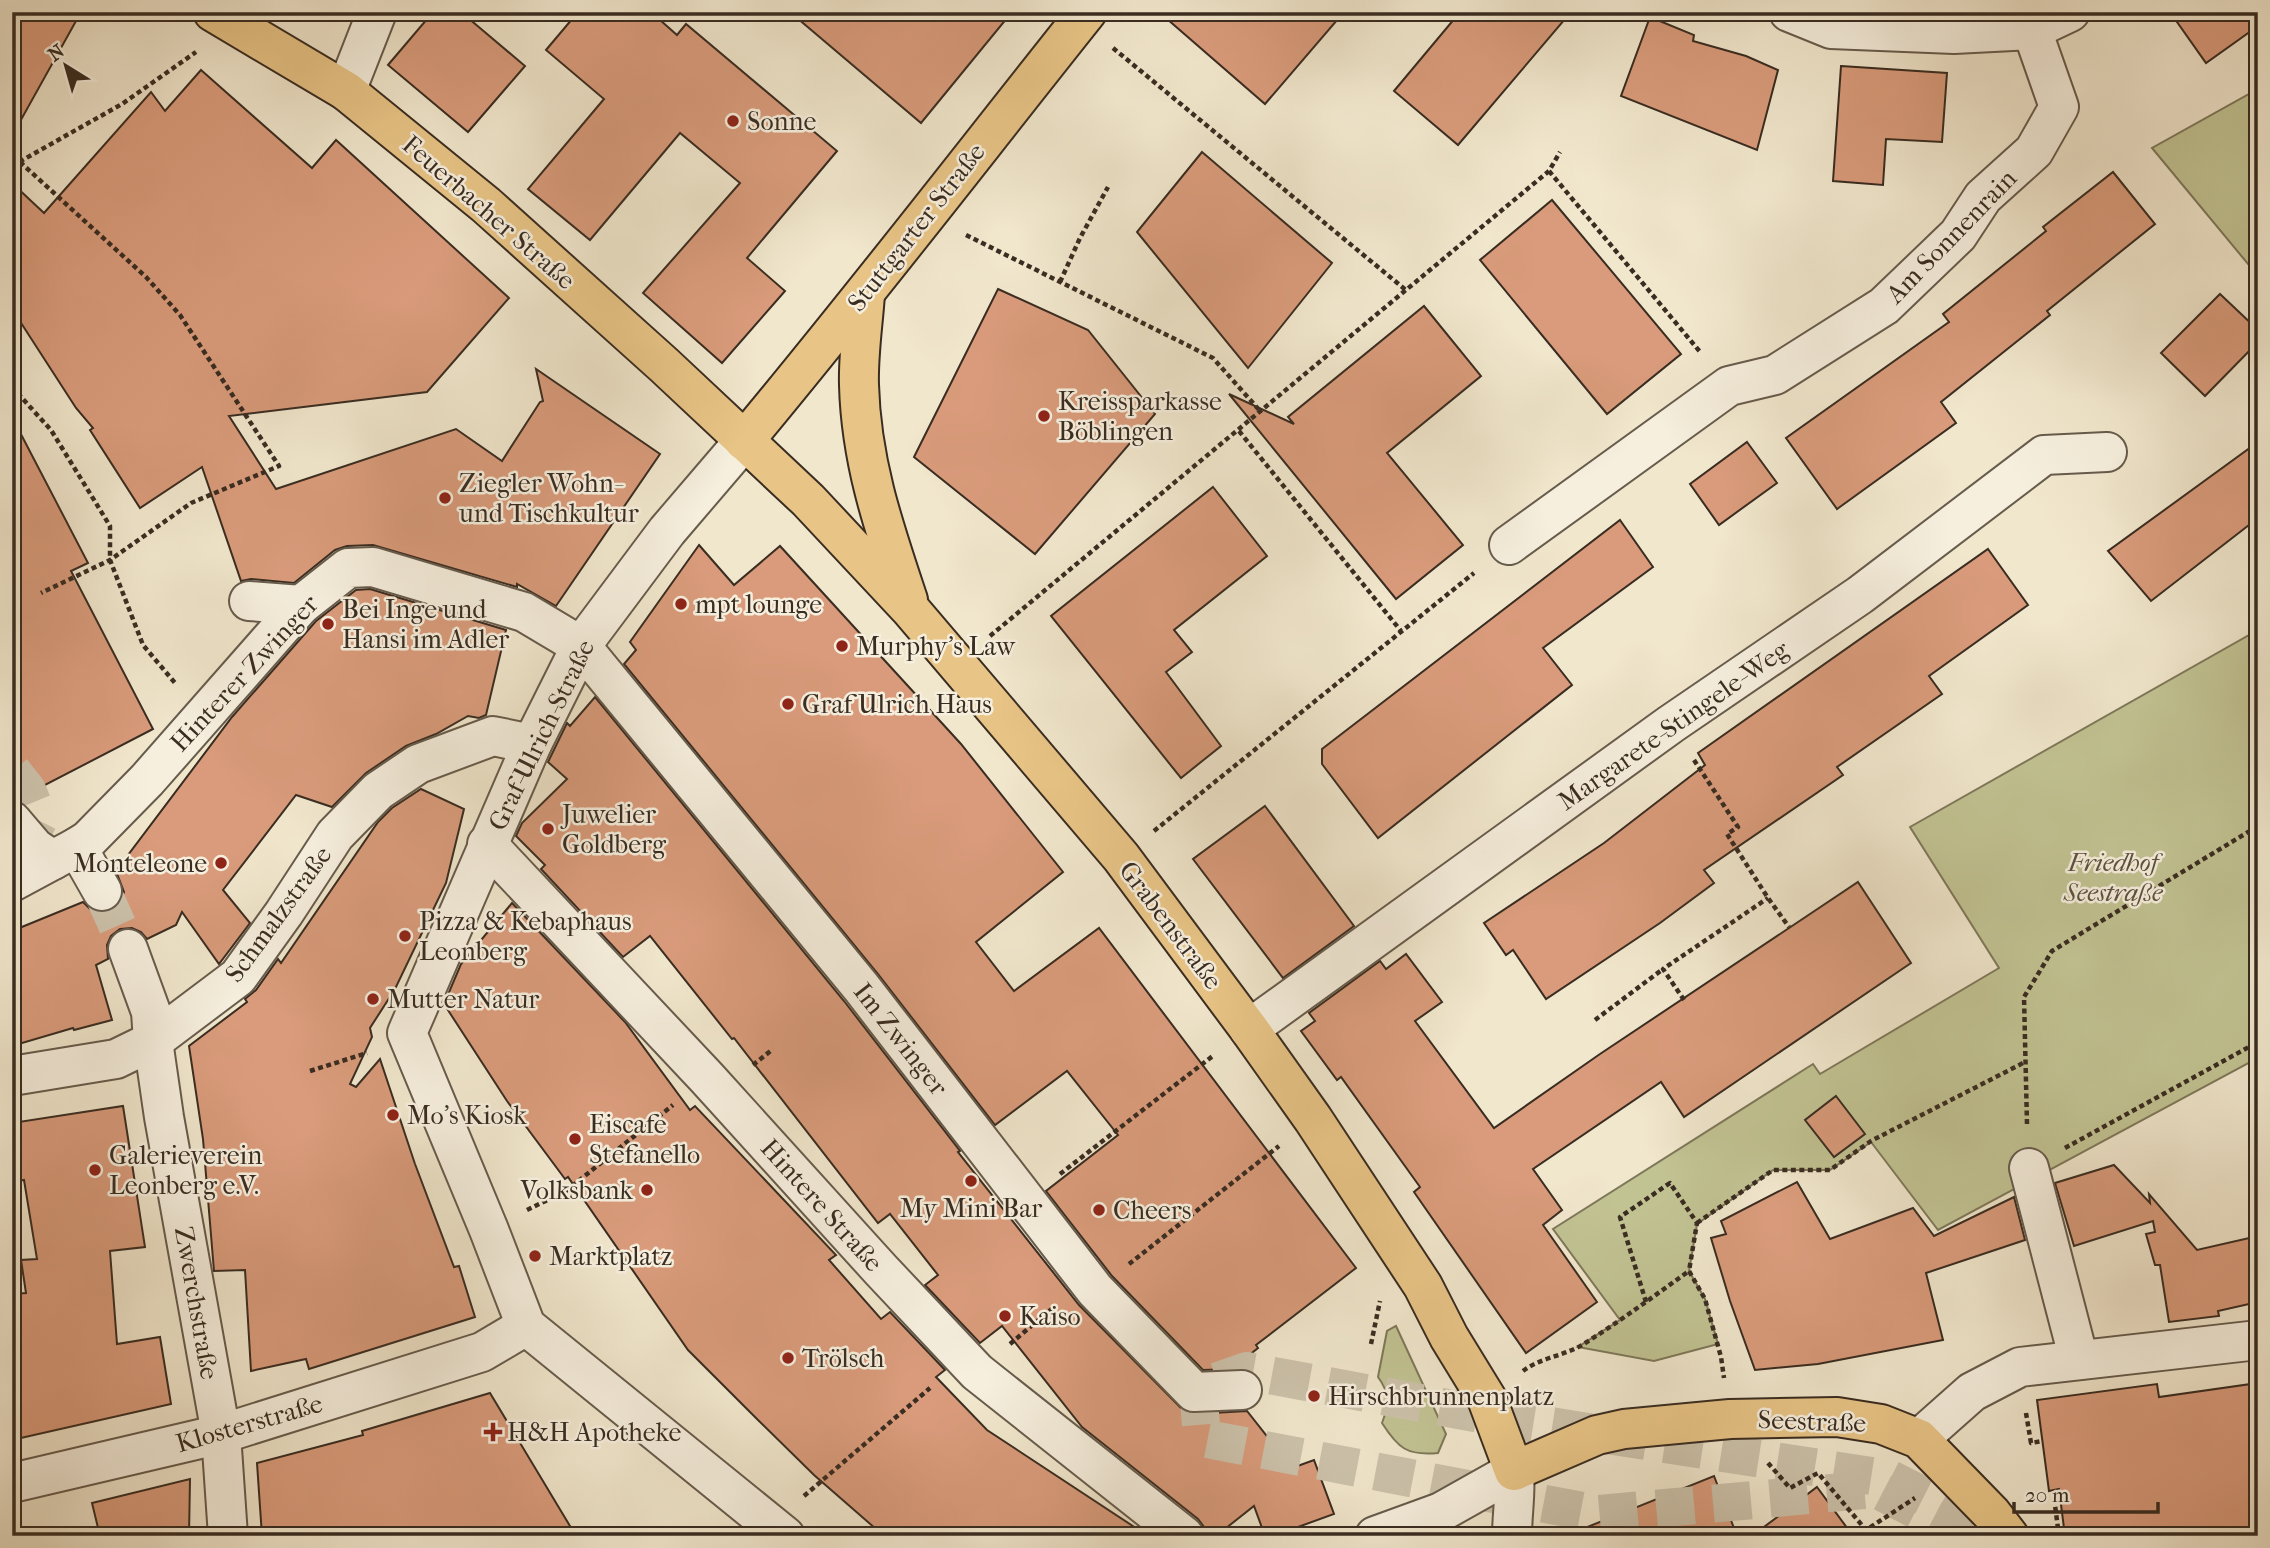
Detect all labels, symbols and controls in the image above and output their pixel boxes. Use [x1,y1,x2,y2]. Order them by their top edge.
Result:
north arrow [32,32,102,102]
text: N [44,40,69,66]
place label: Sonne [747,106,817,137]
marker: Sonne [725,113,741,129]
street label: Feuerbacher Straße [396,129,582,296]
street label: Stuttgarter Straße [841,137,992,317]
street label: Am Sonnenrain [1879,163,2023,311]
place label: Kreissparkasse Böblingen [1058,386,1222,447]
marker: Kreissparkasse Böblingen [1036,408,1052,424]
place label: Ziegler Wohn- und Tischkultur [458,468,639,529]
marker: Ziegler Wohn- und Tischkultur [437,490,453,506]
street label: Hinterer Zwinger [164,589,325,758]
place label: mpt lounge [695,589,822,620]
place label: Bei Inge und Hansi im Adler [342,594,509,655]
marker: mpt lounge [673,596,689,612]
marker: Bei Inge und Hansi im Adler [320,616,336,632]
place label: Murphy's Law [856,631,1016,662]
street label: Margarete-Stingele-Weg [1552,633,1796,817]
street label: Graf-Ulrich-Straße [482,635,601,836]
marker: Murphy's Law [834,638,850,654]
place label: Graf Ulrich Haus [802,689,992,720]
marker: Graf Ulrich Haus [780,696,796,712]
place label: Juwelier Goldberg [560,799,667,860]
marker: Juwelier Goldberg [540,821,556,837]
street label: Schmalzstraße [219,840,338,988]
park label: Friedhof Seestraße [2063,847,2164,908]
place label: Monteleone [73,848,207,879]
marker: Monteleone [213,855,229,871]
street label: Grabenstraße [1112,855,1229,995]
place label: Pizza & Kebaphaus Leonberg [419,906,632,967]
marker: Pizza & Kebaphaus Leonberg [397,928,413,944]
street label: Im Zwinger [847,977,954,1102]
place label: Mutter Natur [387,984,539,1015]
marker: Mutter Natur [365,991,381,1007]
place label: Mo's Kiosk [407,1100,527,1131]
marker: Mo's Kiosk [385,1107,401,1123]
place label: Eiscafe Stefanello [589,1109,700,1170]
marker: Eiscafe Stefanello [567,1131,583,1147]
street label: Hintere Straße [754,1133,889,1278]
place label: Galerieverein Leonberg e.V. [109,1140,262,1201]
marker: Galerieverein Leonberg e.V. [87,1162,103,1178]
marker: My Mini Bar [963,1173,979,1189]
place label: Volksbank [519,1175,634,1206]
marker: Volksbank [639,1182,655,1198]
place label: My Mini Bar [900,1193,1042,1224]
place label: Cheers [1113,1195,1191,1226]
marker: Cheers [1091,1202,1107,1218]
street label: Zwerchstraße [168,1224,225,1382]
place label: Marktplatz [549,1241,672,1272]
marker: Marktplatz [527,1248,543,1264]
place label: Kaiso [1019,1301,1081,1332]
marker: Kaiso [997,1308,1013,1324]
place label: Trölsch [802,1343,885,1374]
marker: Trölsch [780,1350,796,1366]
place label: Hirschbrunnenplatz [1328,1381,1554,1412]
street label: Klosterstraße [172,1388,326,1459]
marker: Hirschbrunnenplatz [1306,1388,1322,1404]
street label: Seestraße [1757,1404,1867,1439]
place label: H&H Apotheke [507,1417,682,1448]
marker: H&H Apotheke [485,1424,501,1440]
scale bar [2014,1471,2158,1515]
text: 20 m [2025,1483,2070,1507]

